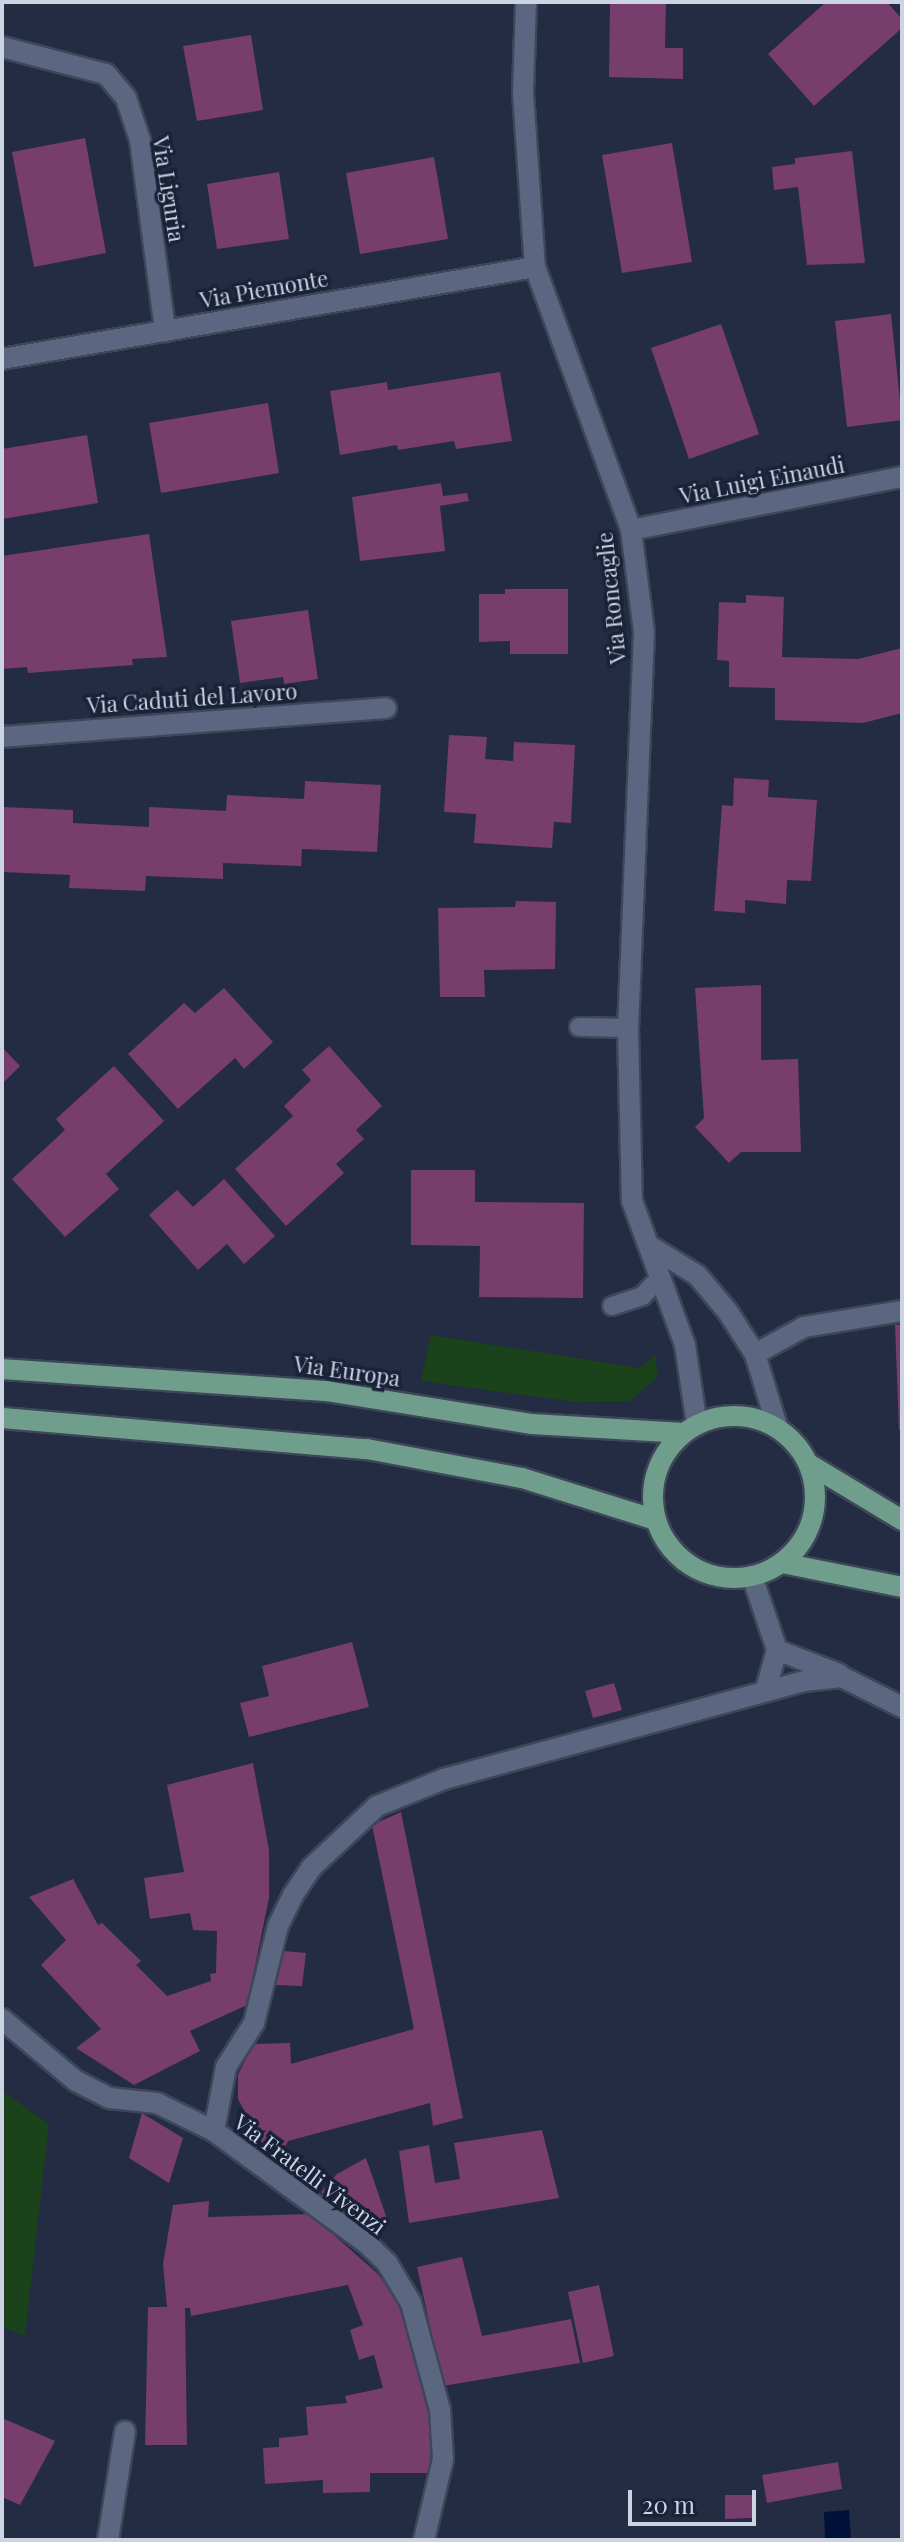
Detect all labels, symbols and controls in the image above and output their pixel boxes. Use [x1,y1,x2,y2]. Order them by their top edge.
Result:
street label: Via Liguria [148,134,190,244]
street label: Via Piemonte [198,265,330,313]
street label: Via Luigi Einaudi [677,451,847,509]
street label: Via Roncaglie [591,531,631,665]
street label: Via Caduti del Lavoro [86,677,298,719]
street label: Via Europa [292,1350,402,1392]
street label: Via Fratelli Vivenzi [228,2108,392,2240]
scale bar [632,2474,760,2524]
text: 20 m [642,2488,695,2520]

